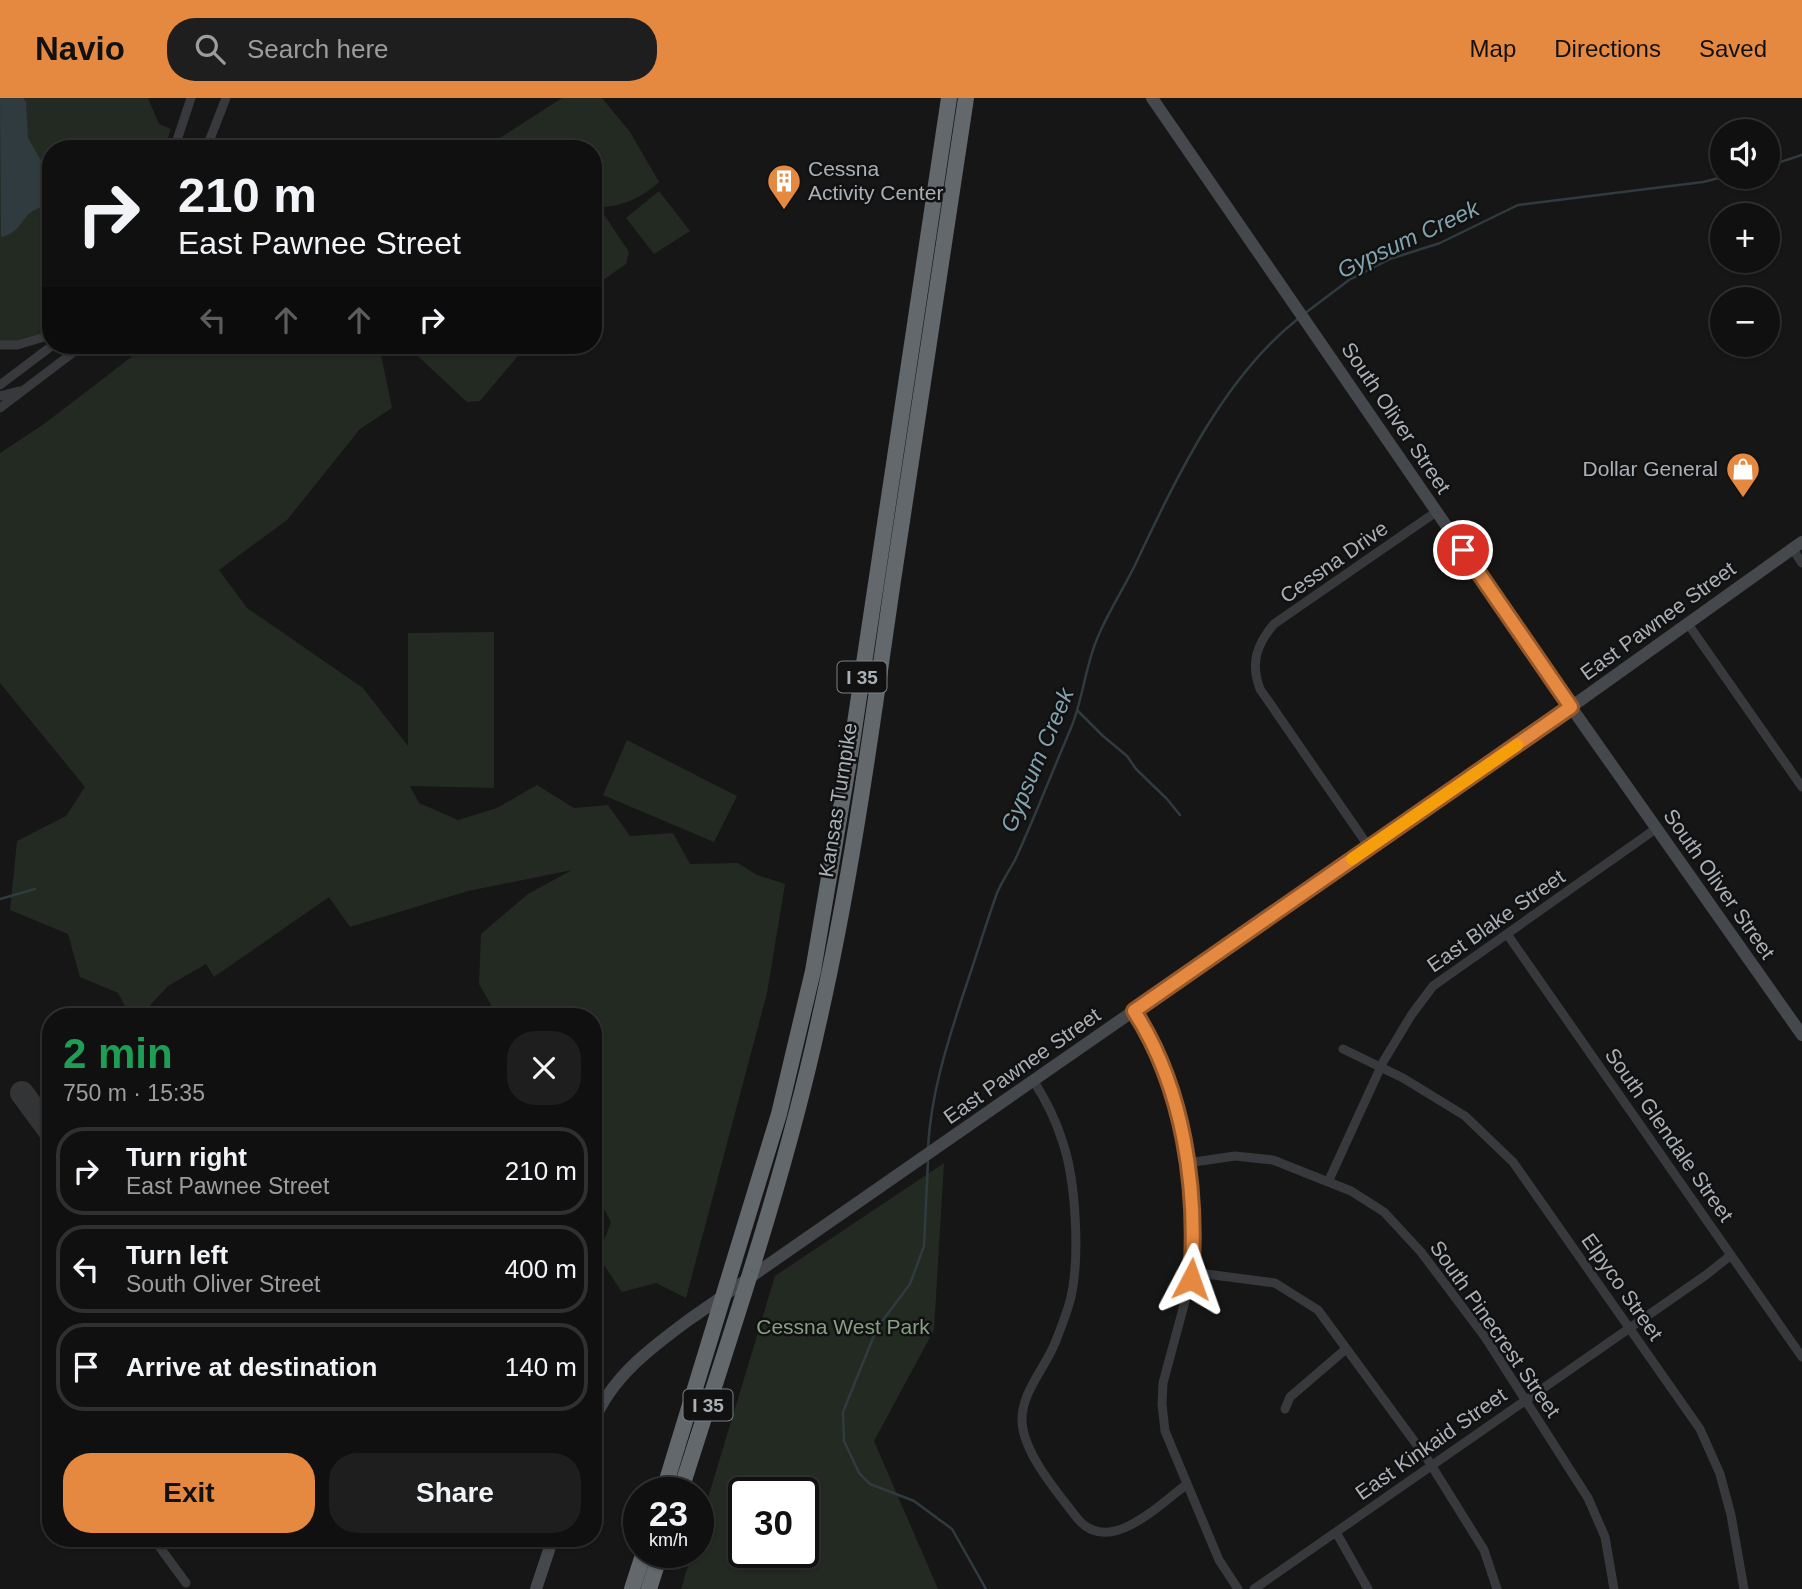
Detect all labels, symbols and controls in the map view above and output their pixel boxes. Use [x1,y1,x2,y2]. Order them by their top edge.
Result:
search box [167,18,657,81]
text: Navio [35,30,125,67]
icon: search [191,30,229,68]
text: Search here [247,34,389,64]
text: Map [1470,35,1516,62]
text: Directions [1554,35,1661,62]
text: Saved [1699,35,1767,62]
map controls [1710,119,1780,357]
button: sound [1710,119,1780,189]
place label: Cessna Activity Center [808,157,943,204]
building icon: Cessna Activity Center [765,162,803,211]
icon: right [63,168,154,259]
text: 210 m [178,168,317,222]
water label: Gypsum Creek [1333,194,1484,283]
button: + [1710,203,1780,273]
text: East Pawnee Street [178,225,461,261]
button: − [1710,287,1780,357]
icon: left [194,301,232,339]
icon: ahead [267,301,305,339]
icon: ahead [340,301,378,339]
icon: right [413,301,451,339]
street label: South Oliver Street [1337,338,1456,498]
shop icon: Dollar General [1724,450,1762,499]
place label: Dollar General [1583,457,1718,480]
street label: Cessna Drive [1275,516,1392,607]
pin [1433,520,1493,580]
icon: arrive [1444,531,1482,569]
street label: East Pawnee Street [1576,557,1740,684]
road number: I 35 [838,662,886,692]
water label: Gypsum Creek [995,683,1080,836]
street label: Kansas Turnpike [814,721,861,879]
street label: South Oliver Street [1659,804,1780,963]
street label: East Blake Street [1423,865,1569,977]
street label: East Pawnee Street [939,1003,1104,1128]
text: 2 min [63,1030,173,1077]
button: close [507,1031,581,1105]
street label: South Glendale Street [1601,1043,1738,1226]
text: 750 m · 15:35 [63,1080,205,1106]
text: Turn right [126,1142,247,1172]
icon: right [67,1152,105,1190]
text: 210 m [505,1156,577,1186]
text: East Pawnee Street [126,1173,329,1199]
street label: Elpyco Street [1577,1229,1668,1345]
street label: South Pinecrest Street [1426,1236,1565,1421]
text: Turn left [126,1240,228,1270]
position arrow [1154,1242,1228,1316]
icon: left [67,1250,105,1288]
text: 400 m [505,1254,577,1284]
text: South Oliver Street [126,1271,320,1297]
park label: Cessna West Park [756,1315,930,1338]
icon: arrive [67,1348,105,1386]
text: Arrive at destination [126,1352,377,1382]
text: 140 m [505,1352,577,1382]
street label: East Kinkaid Street [1351,1383,1511,1504]
road number: I 35 [684,1390,732,1420]
button: Exit [63,1453,315,1533]
button: Share [329,1453,581,1533]
speed limit sign: 30 [728,1477,819,1568]
text: 23 [649,1494,688,1533]
text: km/h [649,1530,688,1550]

